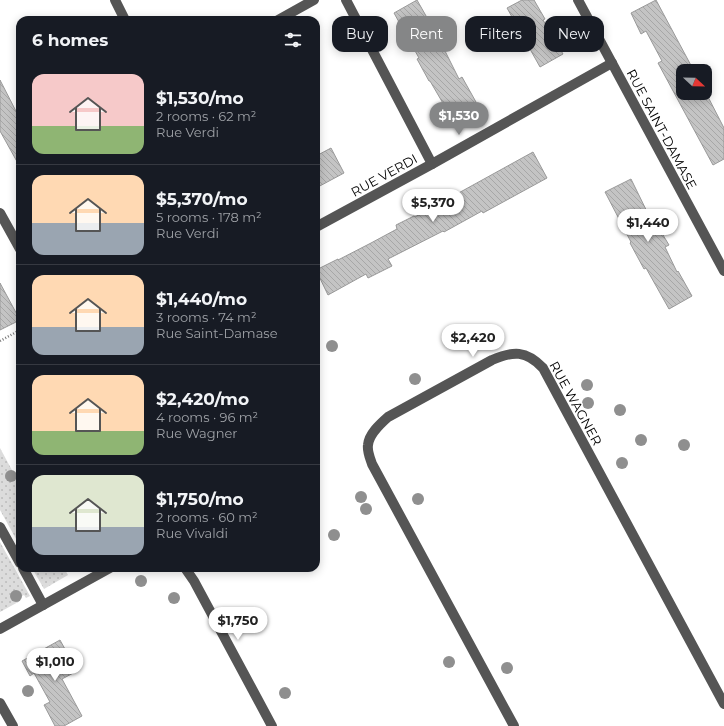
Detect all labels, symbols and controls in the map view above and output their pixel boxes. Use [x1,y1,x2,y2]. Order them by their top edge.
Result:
chip: Buy [332,16,388,52]
chip: Rent [396,16,457,52]
chip: Filters [465,16,536,52]
chip: New [544,16,604,52]
icon: filters [282,29,304,51]
text: 6 homes [32,30,108,50]
north arrow [676,64,712,100]
map controls [676,64,712,100]
street label: RUE SAINT-DAMASE [623,66,701,192]
text: $1,530/mo [156,88,244,108]
icon: home [64,90,112,138]
pin: $1,530 [426,102,492,136]
text: $1,530 [439,107,479,123]
text: 2 rooms · 62 m² [156,108,256,124]
text: Rue Verdi [156,124,219,140]
street label: RUE VERDI [348,150,420,200]
text: $5,370/mo [156,189,248,209]
pin: $5,370 [400,189,466,223]
icon: home [64,191,112,239]
text: $5,370 [411,194,455,210]
text: 5 rooms · 178 m² [156,209,262,225]
pin: $1,440 [615,209,681,243]
text: $1,440 [626,214,670,230]
text: Rue Verdi [156,225,219,241]
text: $1,440/mo [156,289,247,309]
icon: home [64,291,112,339]
text: 3 rooms · 74 m² [156,309,257,325]
pin: $2,420 [440,324,506,358]
text: Rue Saint-Damase [156,325,278,341]
text: $2,420 [451,329,495,345]
street label: RUE WAGNER [546,358,606,448]
text: $2,420/mo [156,389,249,409]
icon: home [64,391,112,439]
text: 4 rooms · 96 m² [156,409,258,425]
text: Rue Wagner [156,425,238,441]
text: $1,750/mo [156,489,244,509]
icon: home [64,491,112,539]
text: 2 rooms · 60 m² [156,509,258,525]
text: Rue Vivaldi [156,525,228,541]
pin: $1,750 [205,607,271,641]
text: $1,750 [218,612,258,628]
pin: $1,010 [22,648,88,682]
text: $1,010 [35,653,75,669]

